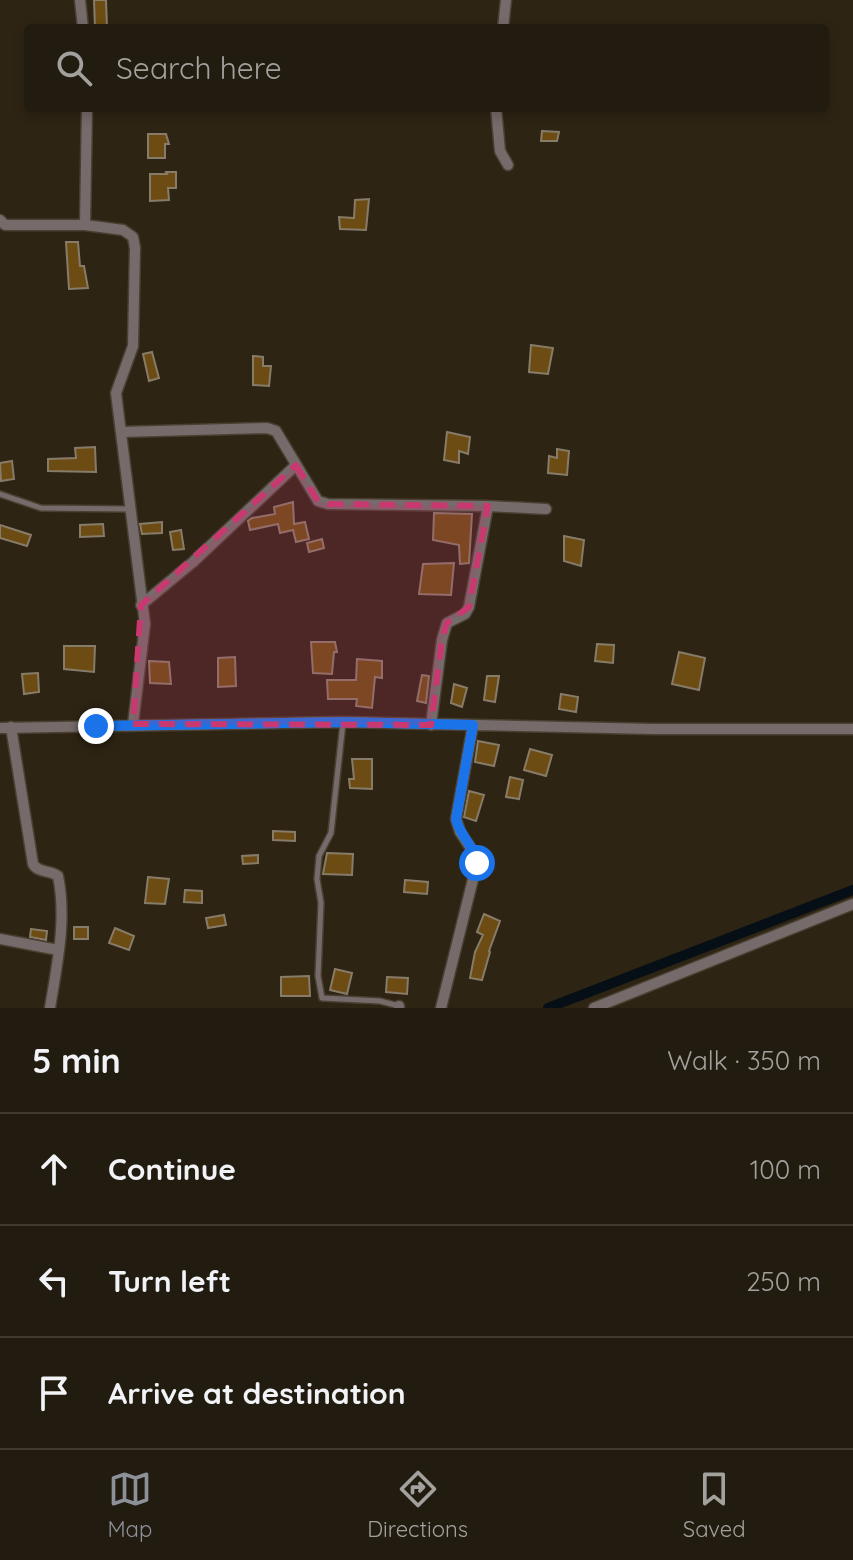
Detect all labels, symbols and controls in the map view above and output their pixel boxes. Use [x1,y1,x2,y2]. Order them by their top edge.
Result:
search box [24,24,829,112]
icon: search [52,46,96,90]
text: Search here [116,49,282,87]
route end [78,708,114,744]
route start [459,845,495,881]
text: 5 min [32,1039,121,1082]
text: Walk · 350 m [667,1044,821,1077]
icon: ahead [32,1147,76,1191]
text: Continue [108,1150,236,1188]
text: 100 m [750,1153,821,1186]
icon: left [32,1259,76,1303]
text: Turn left [108,1262,231,1300]
text: 250 m [746,1265,821,1298]
icon: arrive [32,1371,76,1415]
text: Arrive at destination [108,1374,406,1412]
tab: Map [107,1467,152,1543]
tab: Directions [367,1467,468,1543]
tab: Saved [683,1467,746,1543]

